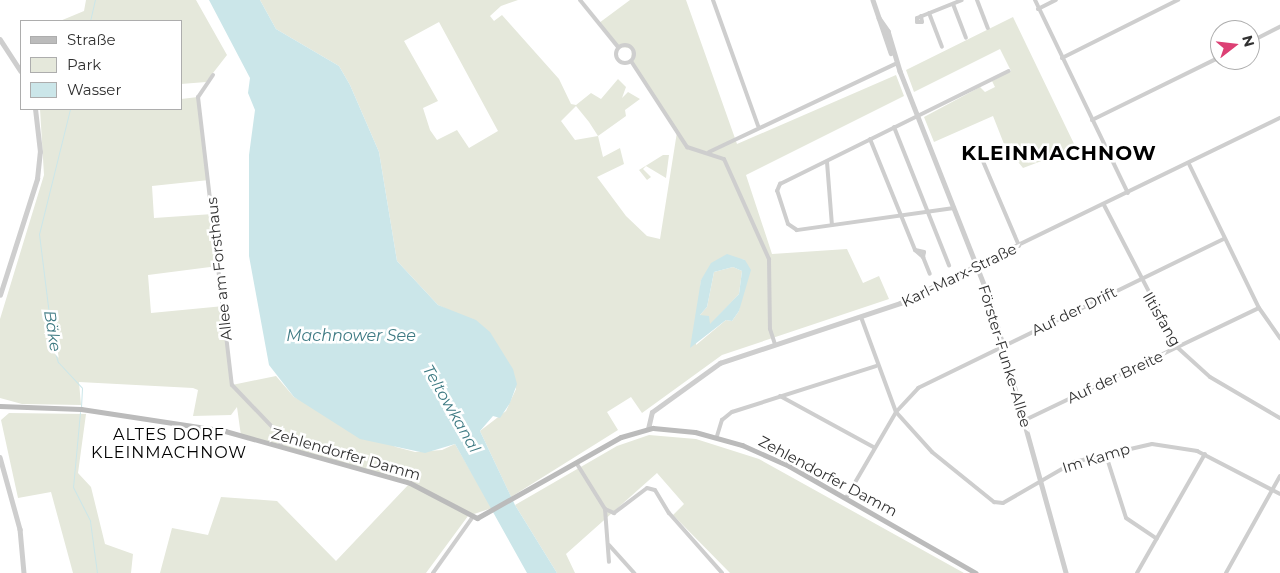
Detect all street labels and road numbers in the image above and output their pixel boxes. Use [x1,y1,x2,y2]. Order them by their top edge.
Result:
street label: Allee am Forsthaus [203,196,235,342]
street label: Karl-Marx-Straße [899,239,1019,311]
street label: Förster-Funke-Allee [975,283,1035,429]
street label: Auf der Drift [1029,283,1119,339]
street label: Iltisfang [1139,288,1185,350]
street label: Auf der Breite [1064,347,1166,407]
street label: Zehlendorfer Damm [269,424,423,484]
street label: Zehlendorfer Damm [756,432,900,520]
street label: Im Kamp [1060,439,1132,477]

